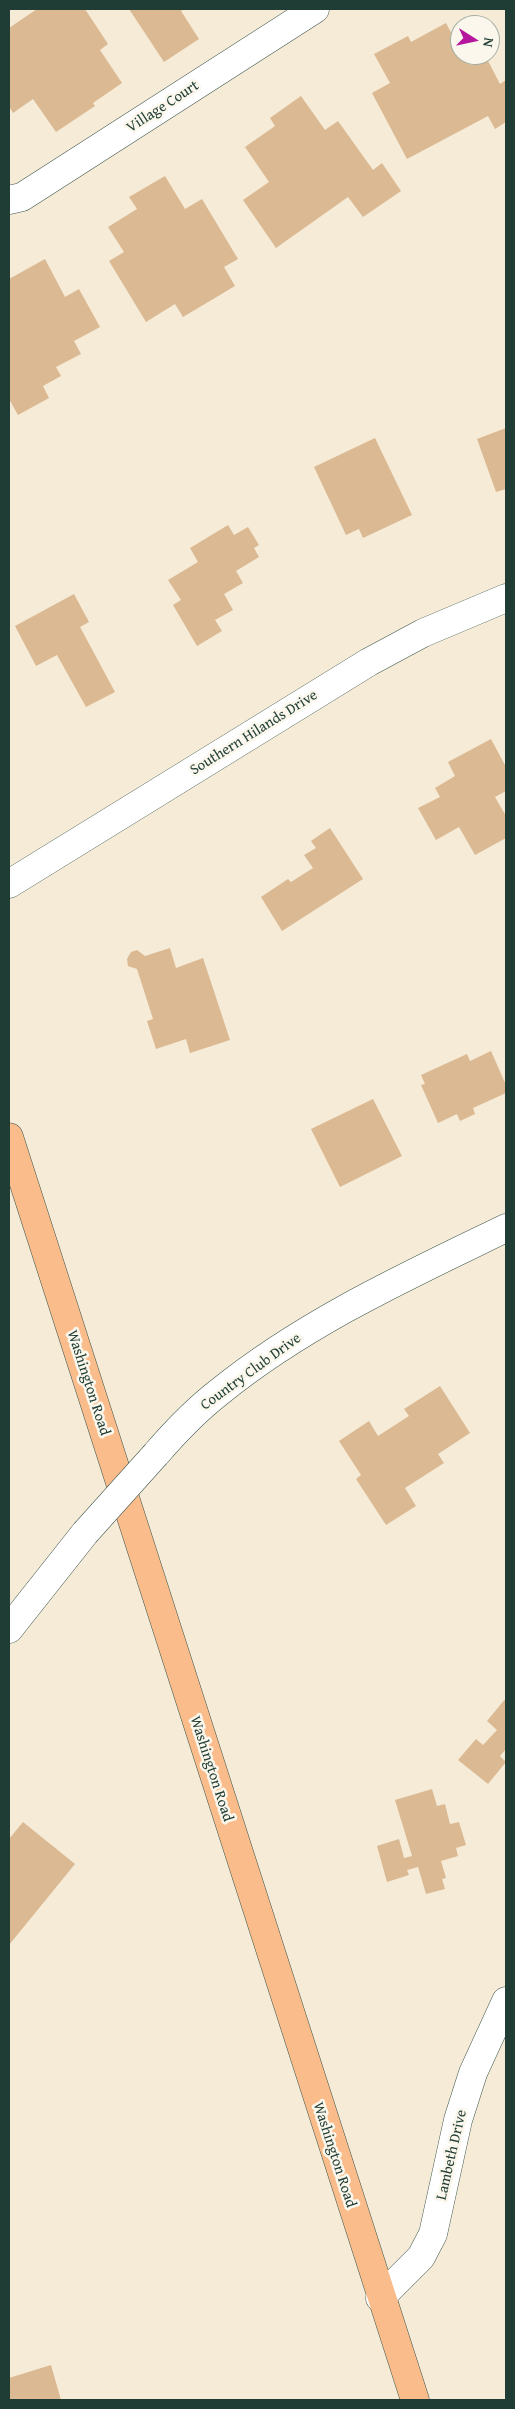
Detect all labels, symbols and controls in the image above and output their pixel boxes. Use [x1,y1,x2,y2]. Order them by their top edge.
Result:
north arrow [450,15,500,65]
text: N [478,36,499,49]
street label: Village Court [123,77,203,137]
street label: Southern Hilands Drive [187,687,321,779]
street label: Washington Road [62,1328,114,1438]
street label: Country Club Drive [197,1330,305,1414]
street label: Washington Road [185,1714,237,1824]
street label: Washington Road [308,2100,360,2210]
street label: Lambeth Drive [433,2108,471,2202]

